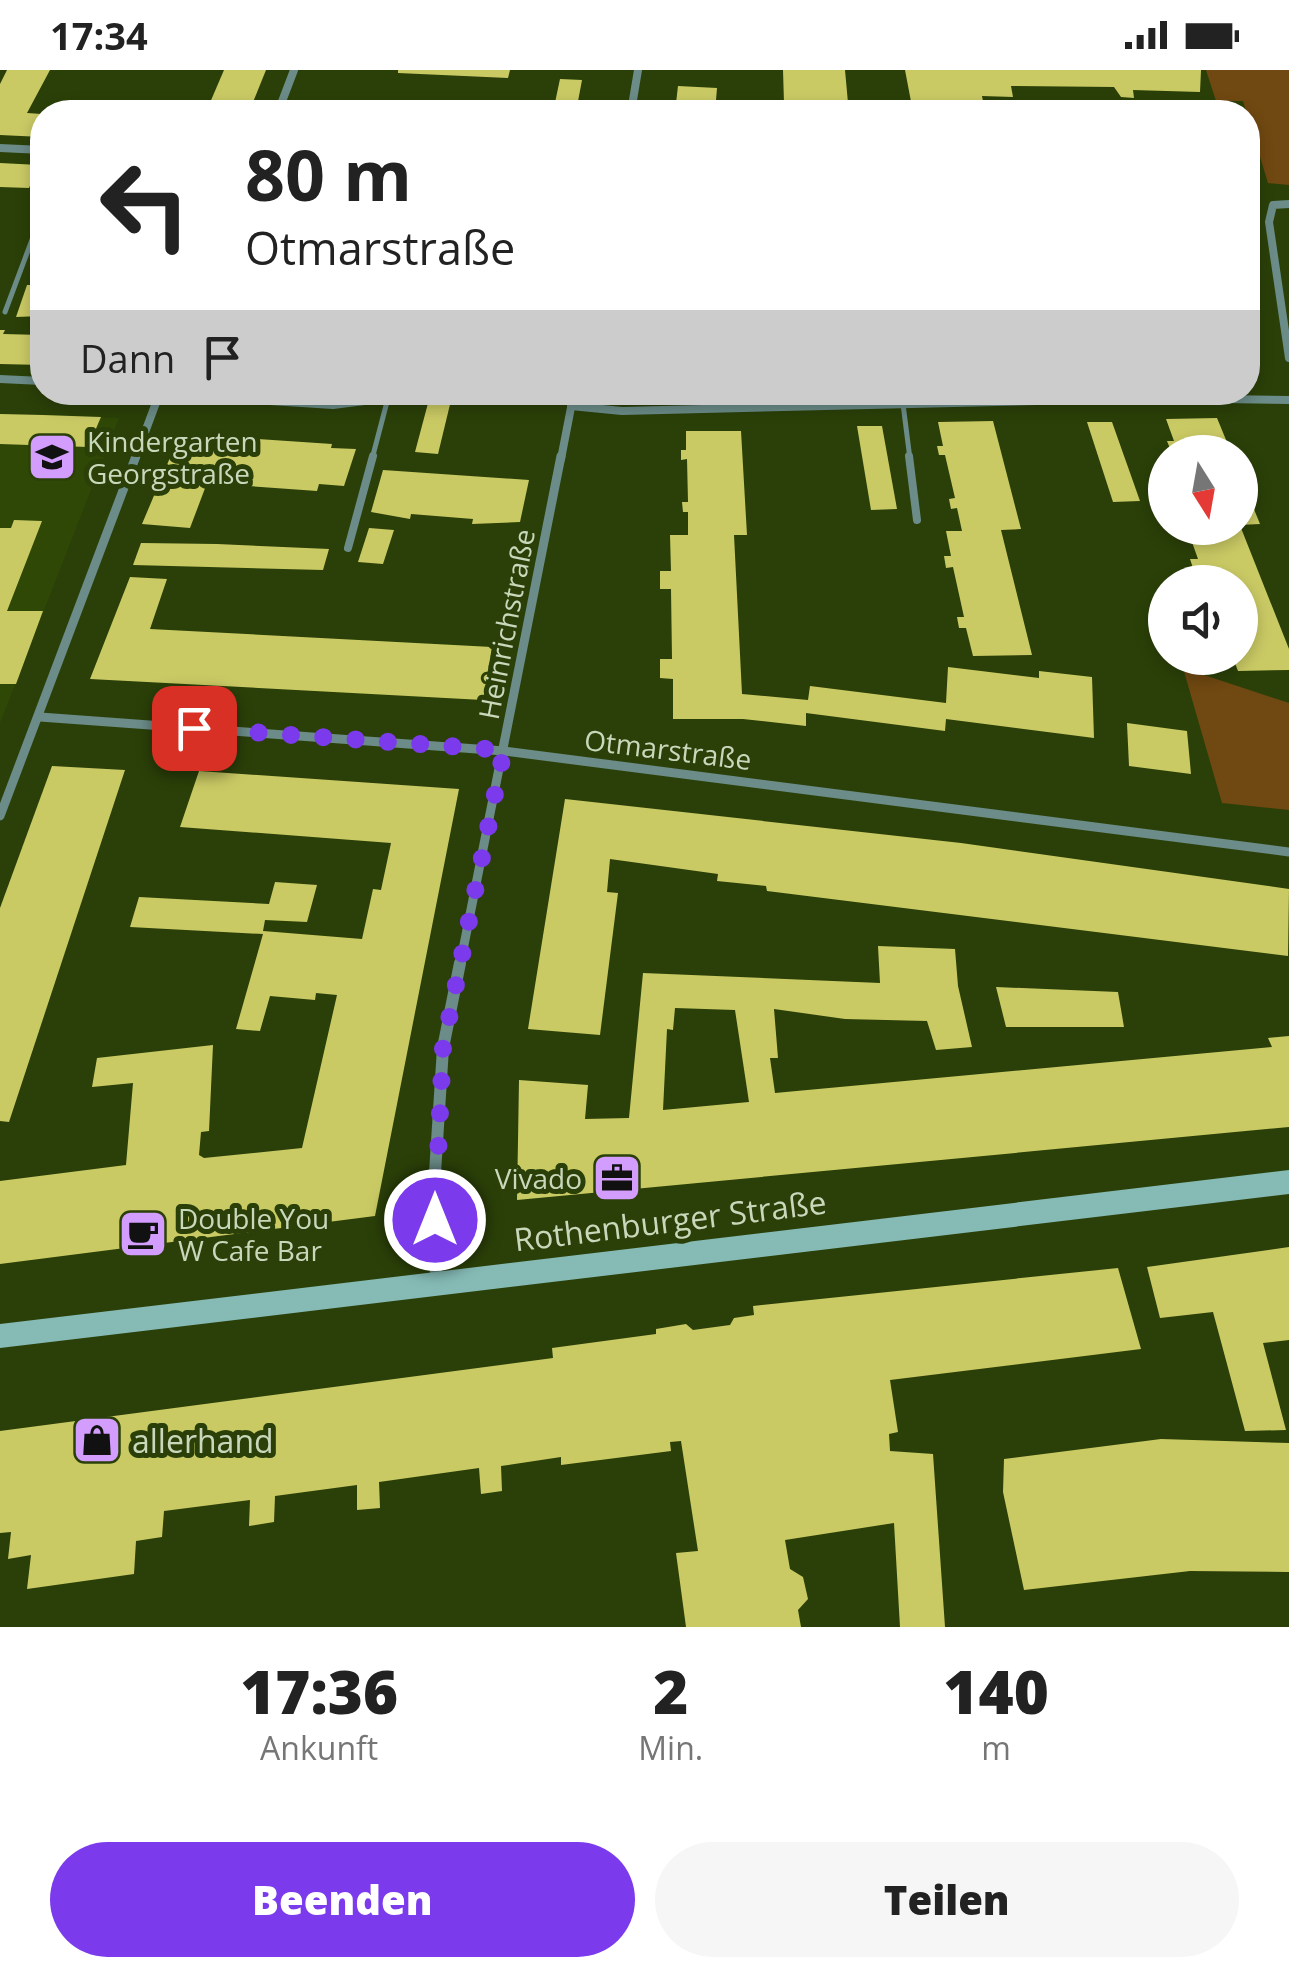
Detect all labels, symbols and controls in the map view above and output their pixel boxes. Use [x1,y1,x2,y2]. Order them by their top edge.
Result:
text: 17:34 [50,9,148,61]
text: 80 m [245,126,412,222]
icon: left [80,140,210,270]
text: Otmarstraße [245,217,515,278]
icon: arrive [195,330,250,385]
text: Dann [80,332,175,384]
place label: Kindergarten Georgstraße [87,422,258,492]
school or university icon: Kindergarten Georgstraße [26,431,78,483]
north arrow [1148,435,1258,545]
map controls [1148,435,1258,675]
street label: Heinrichstraße [469,526,543,722]
button: sound [1148,565,1258,675]
pin [152,686,237,771]
icon: arrive [167,701,222,756]
street label: Otmarstraße [582,720,754,778]
office icon: Vivado [591,1152,643,1204]
place label: Vivado [495,1159,582,1197]
position arrow [383,1168,487,1272]
street label: Rothenburger Straße [511,1180,829,1260]
place label: Double You W Cafe Bar [178,1199,329,1269]
cafe icon: Double You W Cafe Bar [117,1208,169,1260]
shop icon: allerhand [71,1414,123,1466]
place label: allerhand [132,1419,274,1462]
text: 17:36 [240,1650,398,1732]
text: 2 [653,1650,688,1732]
text: 140 [943,1650,1049,1732]
text: Ankunft [260,1726,378,1769]
text: Min. [638,1726,703,1769]
text: m [981,1726,1011,1769]
button: Beenden [50,1842,635,1957]
button: Teilen [655,1842,1239,1957]

